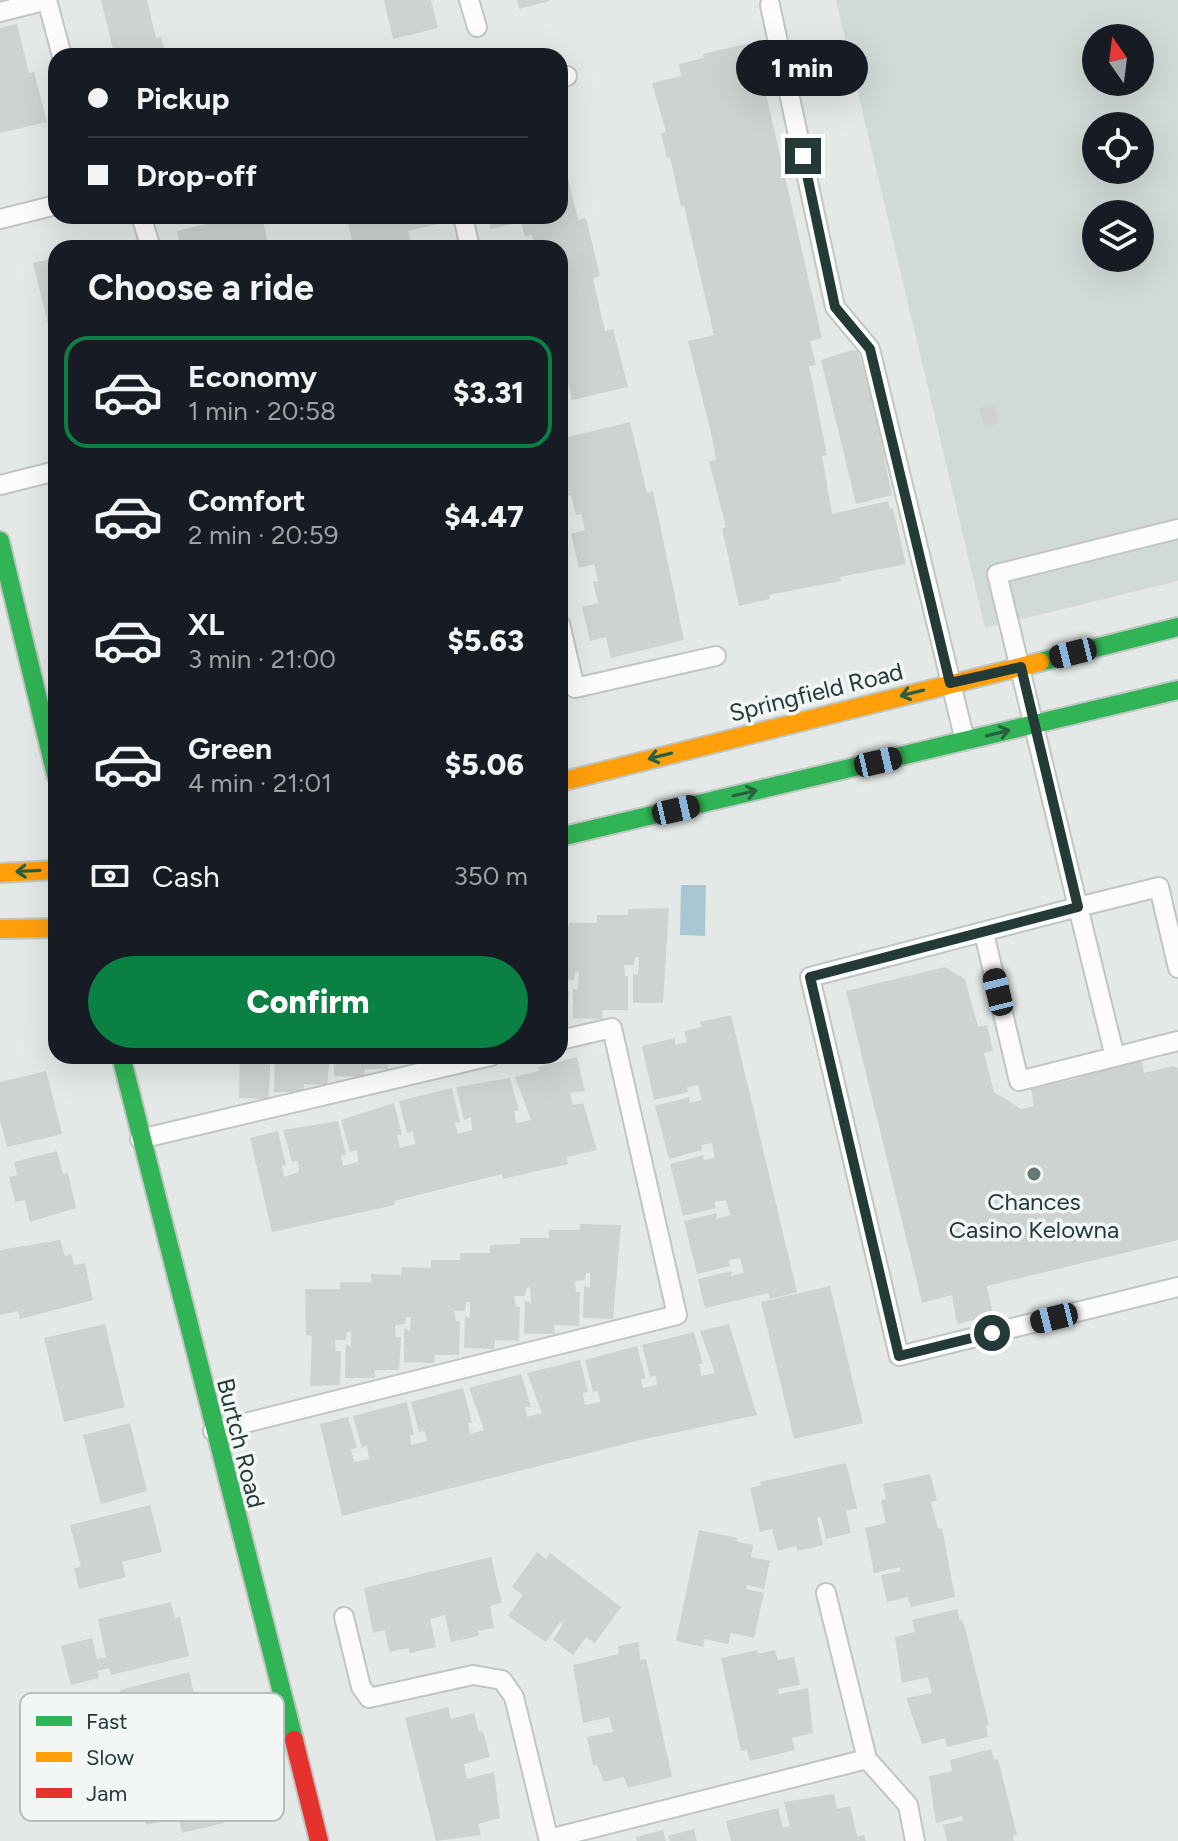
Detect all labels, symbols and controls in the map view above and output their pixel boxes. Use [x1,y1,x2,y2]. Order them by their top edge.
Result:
north arrow [1082,24,1154,96]
map controls [1082,24,1154,272]
callout: 1 min [737,40,869,96]
text: 1 min [771,52,833,84]
text: Pickup [136,80,230,117]
button: locate [1082,112,1154,184]
route end [785,138,821,174]
text: Drop-off [136,157,257,194]
button: layers [1082,200,1154,272]
text: Choose a ride [88,266,314,309]
icon: car [92,356,164,428]
text: Economy [188,358,317,395]
text: $3.31 [453,374,524,411]
text: 1 min · 20:58 [188,395,336,427]
icon: car [92,480,164,552]
text: Comfort [188,482,306,519]
text: $4.47 [444,498,524,535]
text: 2 min · 20:59 [188,519,339,551]
icon: car [92,604,164,676]
text: XL [188,606,224,643]
text: $5.63 [448,622,524,659]
car [1047,636,1099,670]
text: 3 min · 21:00 [188,643,336,675]
street label: Springfield Road [726,656,906,728]
one-way arrow [900,686,925,701]
one-way arrow [984,725,1010,740]
icon: car [92,728,164,800]
text: Green [188,730,272,767]
car [852,745,904,779]
text: $5.06 [445,746,524,783]
one-way arrow [648,750,673,765]
text: 4 min · 21:01 [188,767,332,799]
one-way arrow [732,785,757,800]
car [650,793,702,827]
icon: cash [88,854,132,898]
text: Cash [152,858,220,895]
text: 350 m [454,860,528,892]
one-way arrow [15,864,42,879]
button: Confirm [88,956,528,1048]
car [981,966,1015,1018]
marker: Chances Casino Kelowna [1025,1165,1043,1183]
place label: Chances Casino Kelowna [949,1187,1119,1244]
car [1028,1301,1080,1335]
route start [974,1315,1010,1351]
street label: Burtch Road [211,1375,271,1511]
legend [20,1693,284,1821]
text: Fast [86,1708,128,1735]
text: Slow [86,1744,135,1771]
text: Jam [86,1780,127,1807]

